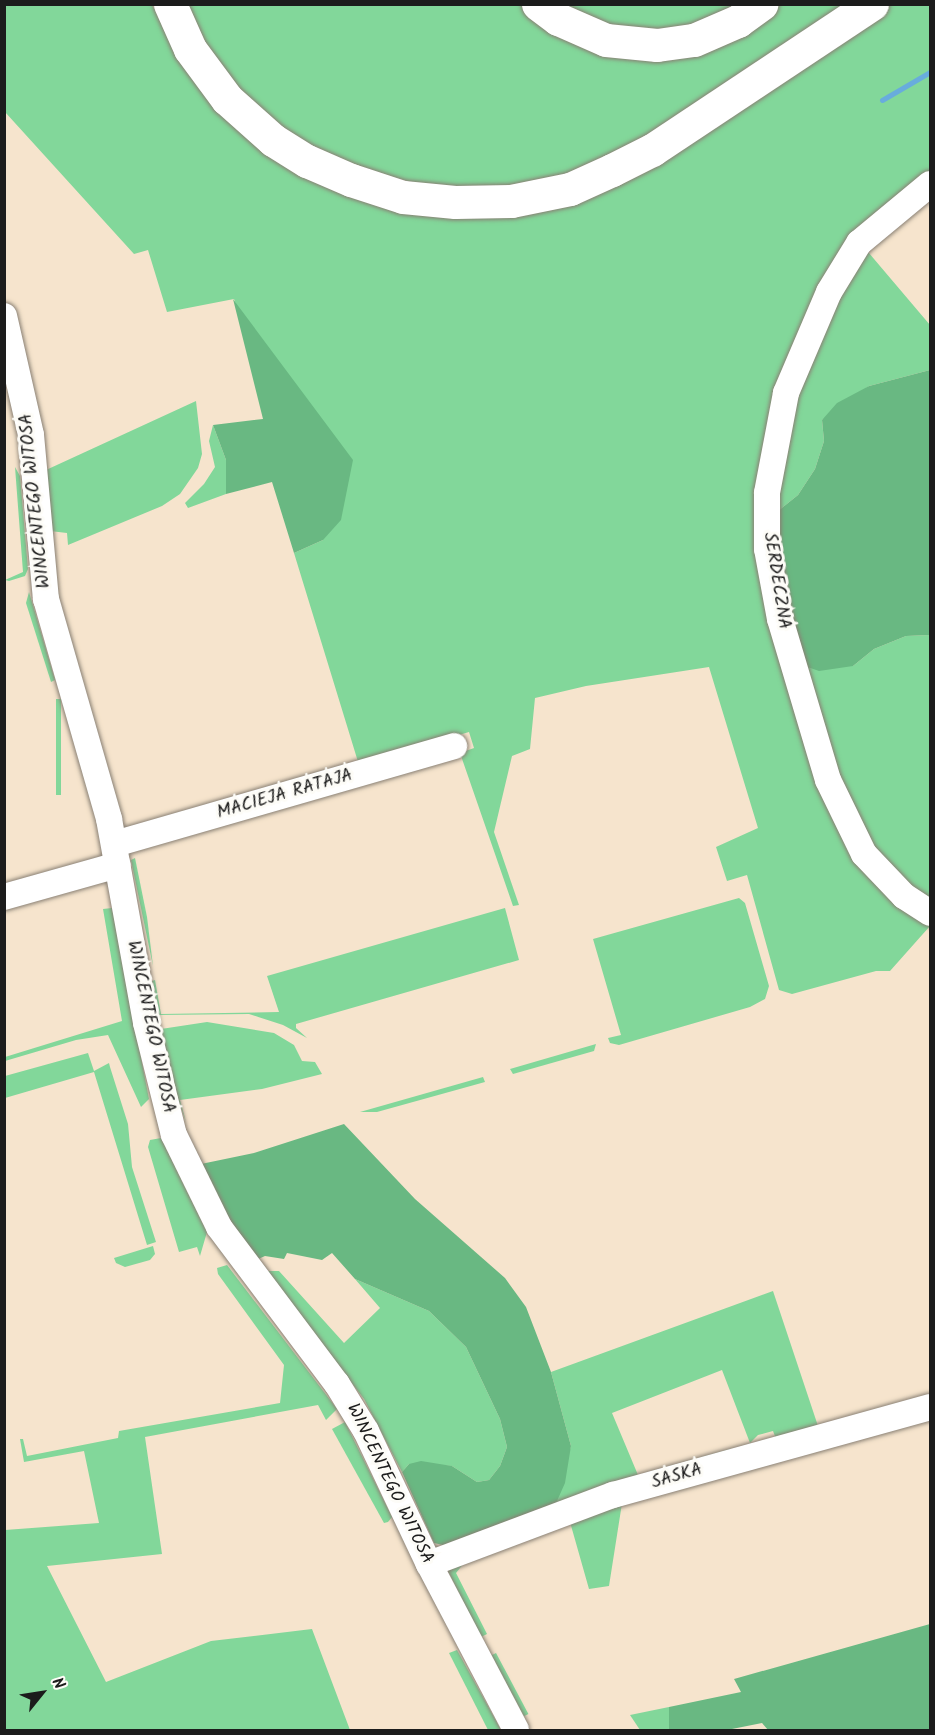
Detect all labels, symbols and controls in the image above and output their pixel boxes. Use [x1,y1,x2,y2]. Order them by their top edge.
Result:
street label: WINCENTEGO WITOSA [16,413,56,589]
street label: SERDECZNA [758,531,794,631]
street label: MACIEJA RATAJA [215,765,355,825]
street label: WINCENTEGO WITOSA [121,939,179,1115]
street label: WINCENTEGO WITOSA [341,1400,437,1568]
street label: SASKA [649,1460,705,1494]
north arrow [12,1663,72,1723]
text: N [45,1673,71,1694]

